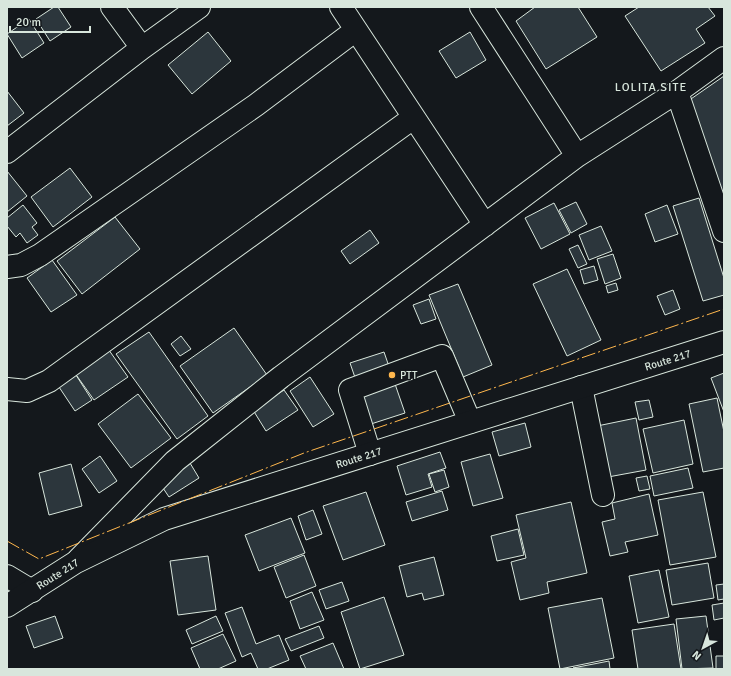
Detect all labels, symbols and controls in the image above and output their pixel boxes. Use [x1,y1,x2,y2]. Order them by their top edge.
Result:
scale bar [10,8,90,34]
text: 20 m [16,15,41,30]
district label: LOLITA SITE [615,80,687,95]
street label: Route 217 [643,346,692,373]
place label: PTT [400,369,418,382]
marker: PTT [387,370,397,380]
street label: Route 217 [334,444,384,471]
street label: Route 217 [34,555,81,592]
north arrow [683,628,723,668]
text: N [690,648,704,663]

